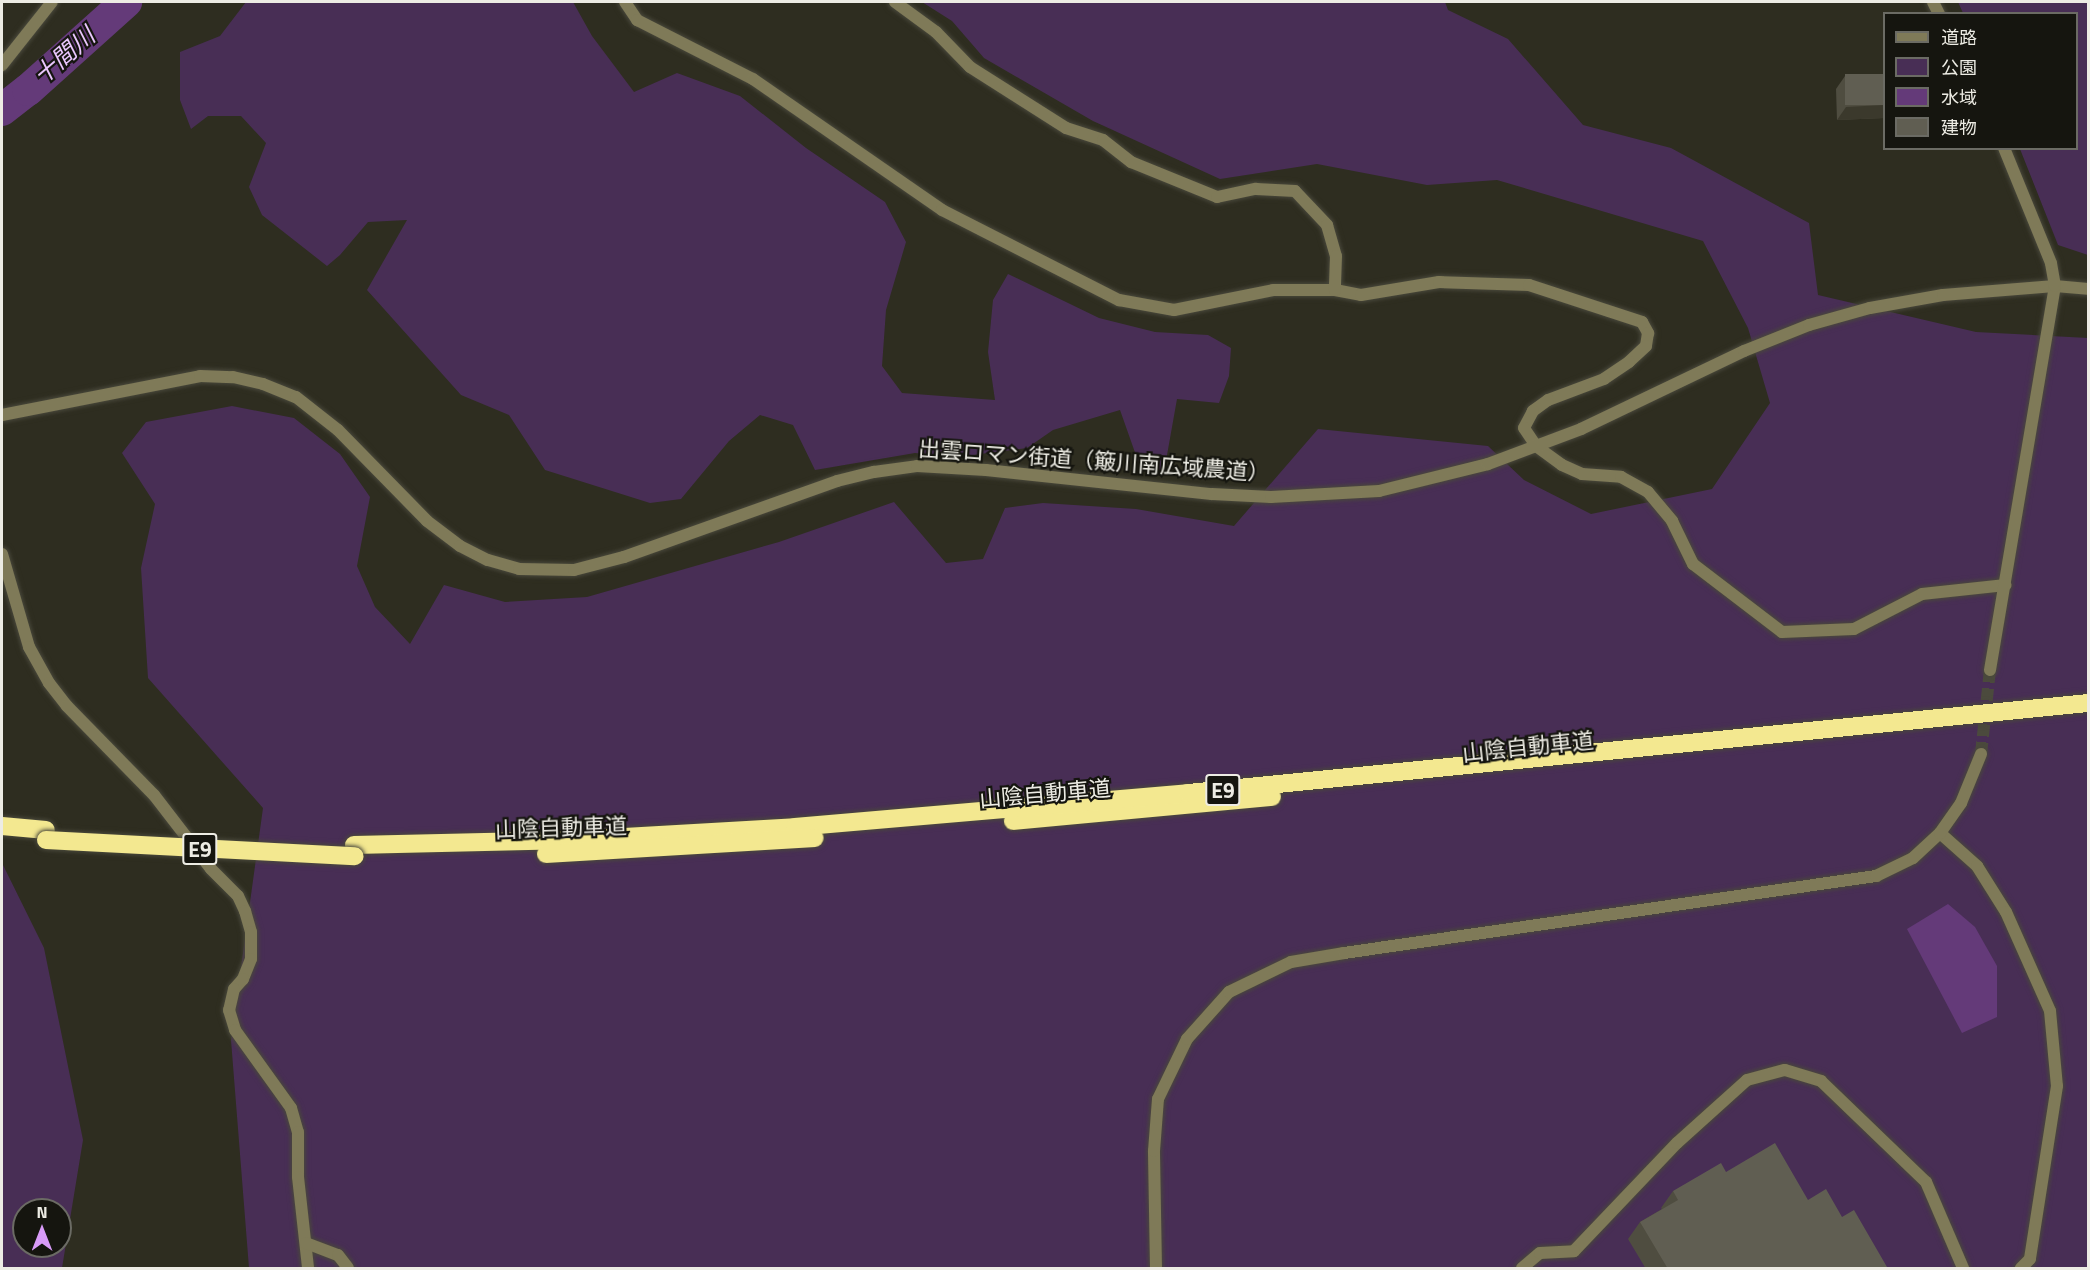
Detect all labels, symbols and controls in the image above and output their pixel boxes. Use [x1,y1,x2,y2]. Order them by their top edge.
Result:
legend [1883,12,2078,150]
water label: 十間川 [27,22,101,90]
text: 道路 [1941,24,1977,51]
text: 公園 [1941,54,1977,81]
text: 水域 [1941,84,1977,111]
text: 建物 [1941,114,1977,141]
street label: 出雲ロマン街道（簸川南広域農道） [918,436,1270,486]
street label: 山陰自動車道 [1461,727,1595,767]
road number: E9 [1205,772,1241,808]
street label: 山陰自動車道 [978,775,1112,813]
street label: 山陰自動車道 [495,813,627,843]
road number: E9 [182,831,218,867]
north arrow [12,1198,72,1258]
text: N [36,1200,48,1224]

